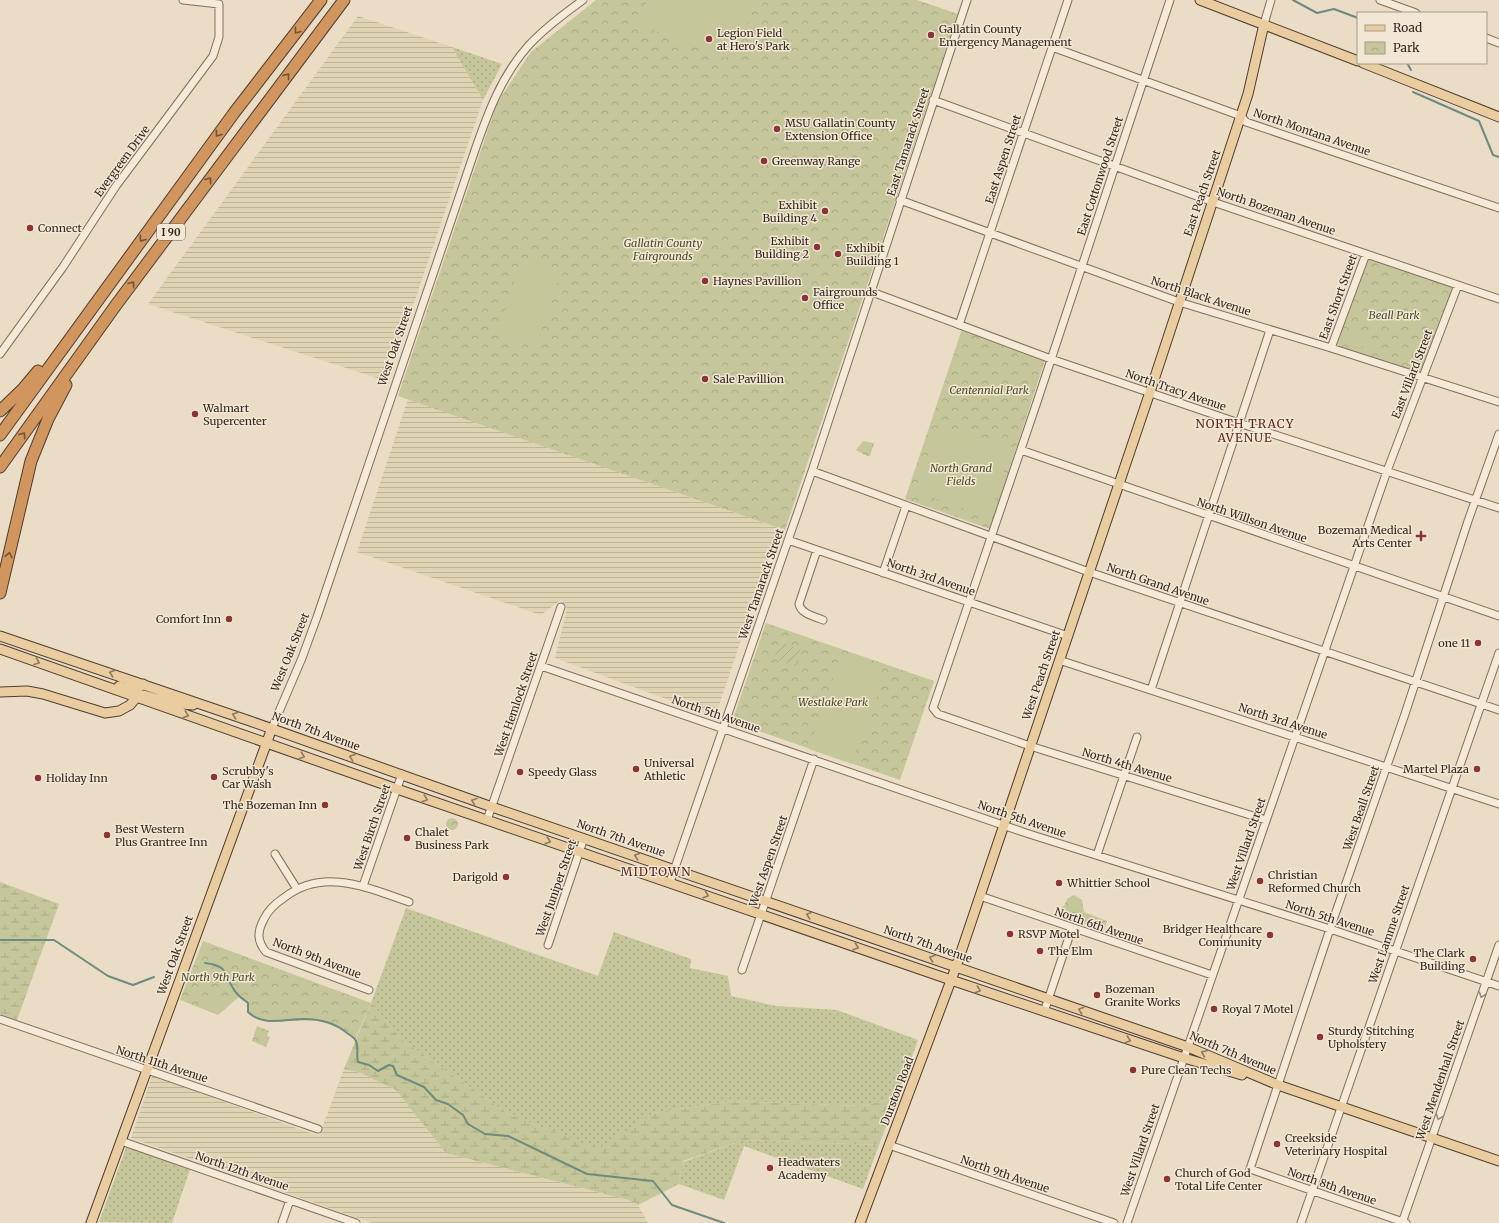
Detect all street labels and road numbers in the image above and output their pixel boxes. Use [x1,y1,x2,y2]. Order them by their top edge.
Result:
street label: East Tamarack Street [884,85,932,198]
street label: North Montana Avenue [1252,105,1373,159]
street label: East Aspen Street [982,112,1024,205]
street label: East Cottonwood Street [1074,114,1126,237]
street label: Evergreen Drive [91,122,153,199]
street label: East Peach Street [1181,147,1224,238]
street label: North Bozeman Avenue [1215,184,1338,238]
road number: I 90 [157,224,185,240]
street label: East Short Street [1316,252,1360,341]
street label: North Black Avenue [1149,273,1253,319]
street label: West Oak Street [374,304,415,389]
street label: East Villard Street [1389,327,1436,421]
street label: North Tracy Avenue [1124,366,1228,414]
street label: North Willson Avenue [1195,495,1309,545]
street label: West Tamarack Street [735,526,787,642]
street label: North 3rd Avenue [885,555,977,599]
street label: North Grand Avenue [1105,560,1211,608]
street label: West Oak Street [267,610,312,694]
street label: West Peach Street [1019,628,1063,723]
street label: West Hemlock Street [491,649,541,759]
street label: North 5th Avenue [670,692,762,736]
street label: North 3rd Avenue [1237,700,1329,742]
street label: North 7th Avenue [270,709,362,754]
street label: North 4th Avenue [1080,745,1174,785]
street label: West Beall Street [1340,763,1382,853]
street label: West Birch Street [350,781,394,873]
street label: West Villard Street [1223,795,1269,893]
street label: North 5th Avenue [976,797,1068,841]
street label: West Aspen Street [745,813,790,910]
street label: North 7th Avenue [575,816,667,860]
street label: West Juniper Street [533,837,579,939]
street label: West Lamme Street [1365,882,1413,986]
street label: North 5th Avenue [1284,897,1376,939]
street label: North 6th Avenue [1053,904,1146,948]
street label: West Oak Street [154,913,196,998]
street label: North 7th Avenue [882,922,974,966]
street label: North 9th Avenue [271,935,363,981]
street label: West Mendenhall Street [1413,1017,1467,1143]
street label: North 7th Avenue [1188,1028,1279,1078]
street label: North 11th Avenue [114,1043,210,1086]
street label: Durston Road [877,1054,917,1127]
street label: West Villard Street [1117,1101,1163,1199]
street label: North 12th Avenue [193,1148,291,1194]
street label: North 9th Avenue [959,1152,1052,1196]
street label: North 8th Avenue [1286,1164,1379,1208]

